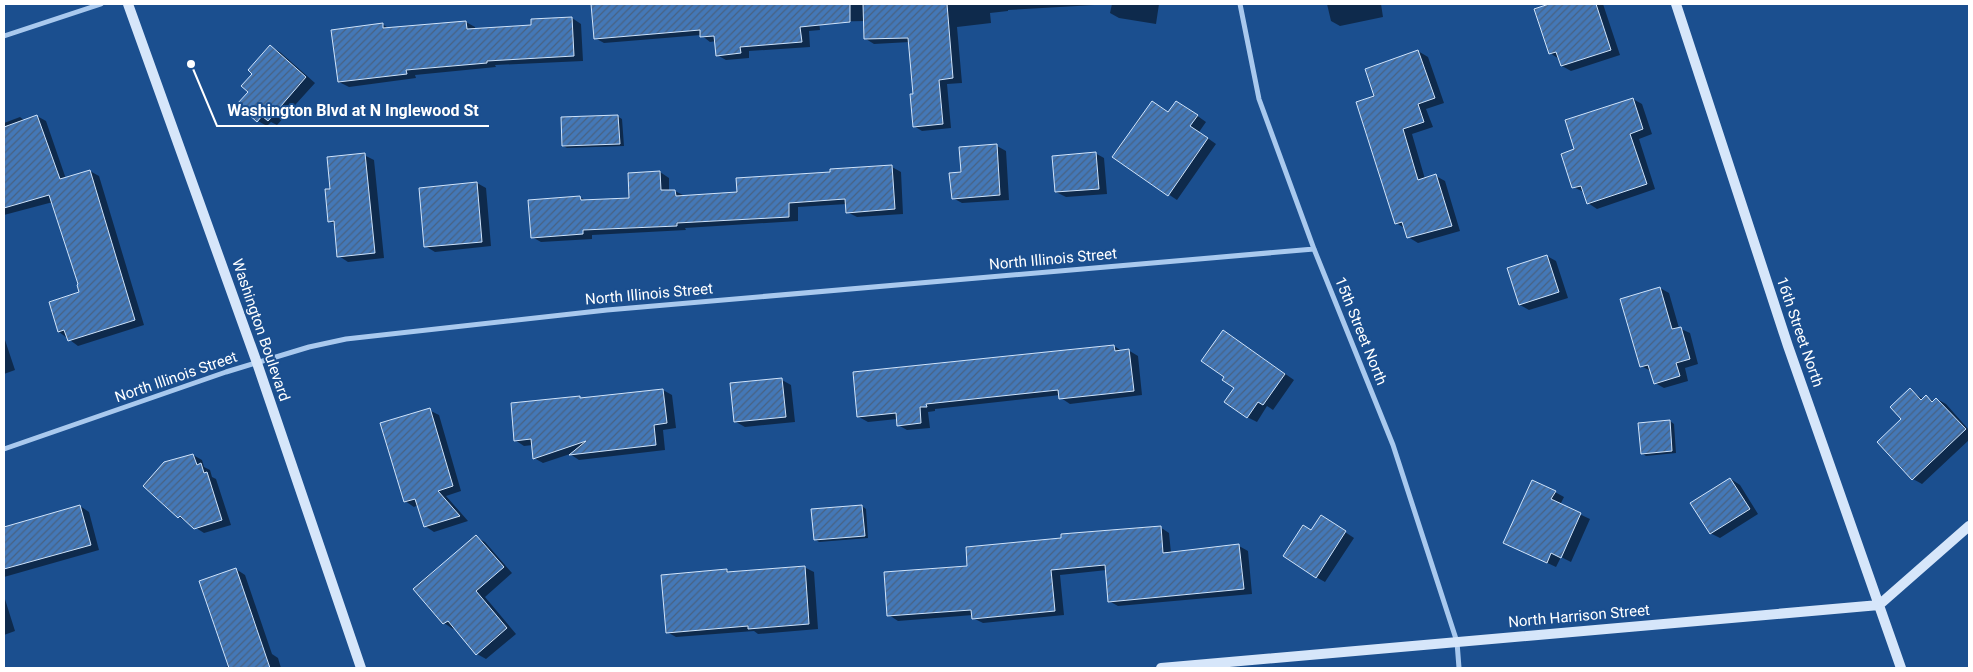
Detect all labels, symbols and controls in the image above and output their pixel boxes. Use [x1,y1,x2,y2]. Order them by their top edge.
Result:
callout: Washington Blvd at N Inglewood St [217,95,489,126]
text: Washington Blvd at N Inglewood St [227,101,479,120]
street label: North Illinois Street [988,244,1118,274]
street label: Washington Boulevard [228,256,294,404]
street label: 15th Street North [1331,274,1391,388]
street label: 16th Street North [1773,275,1827,389]
street label: North Illinois Street [584,279,714,309]
street label: North Illinois Street [112,348,240,406]
street label: North Harrison Street [1507,601,1651,631]

